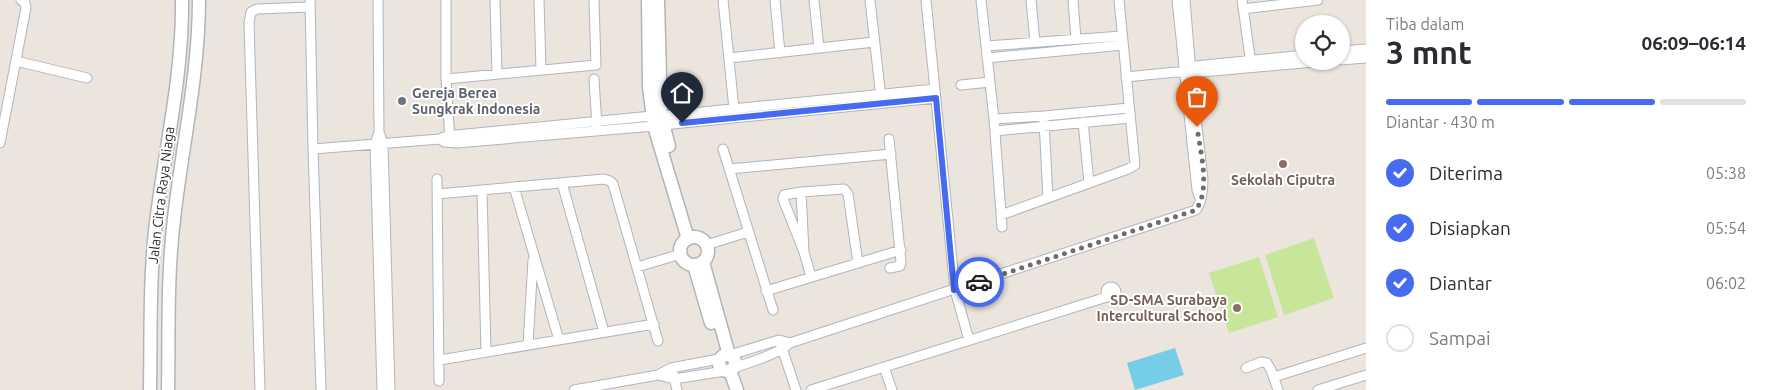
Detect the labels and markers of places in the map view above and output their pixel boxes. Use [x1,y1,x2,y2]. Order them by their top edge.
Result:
pin [661,72,703,123]
pin [1176,76,1218,127]
place label: Gereja Berea Sungkrak Indonesia [412,85,540,117]
marker: Gereja Berea Sungkrak Indonesia [396,95,408,107]
marker: Sekolah Ciputra [1277,158,1289,170]
place label: Sekolah Ciputra [1231,172,1335,188]
place label: SD-SMA Surabaya Intercultural School [1097,292,1227,324]
marker: SD-SMA Surabaya Intercultural School [1231,302,1243,314]

